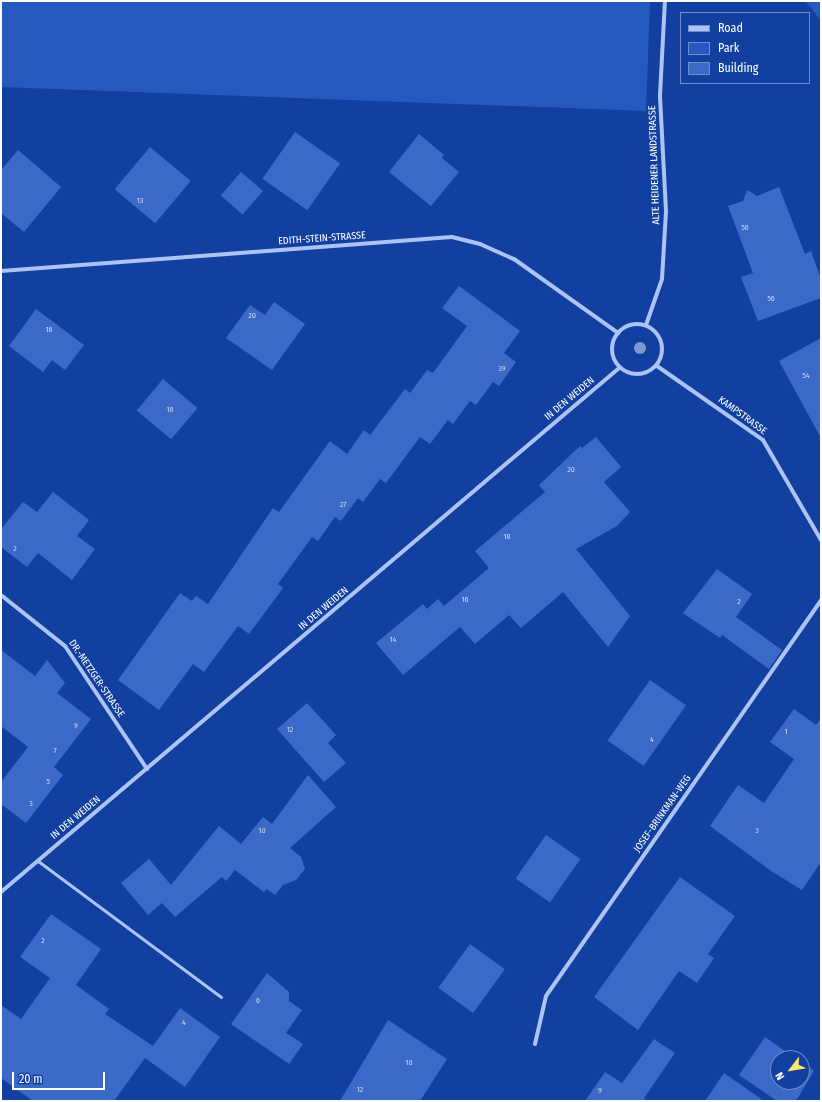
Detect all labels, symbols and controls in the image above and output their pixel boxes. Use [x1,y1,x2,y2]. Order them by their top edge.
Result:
legend [680,12,810,84]
text: Road [718,21,743,35]
text: Park [718,41,739,55]
text: Building [718,61,758,75]
street label: ALTE HEIDENER LANDSTRASSE [647,105,663,225]
house number: 13 [137,196,143,206]
house number: 58 [741,223,749,233]
street label: EDITH-STEIN-STRASSE [278,230,366,248]
house number: 56 [767,294,775,304]
house number: 20 [248,311,256,321]
house number: 16 [45,325,53,335]
house number: 39 [498,364,506,374]
house number: 54 [802,371,810,381]
street label: IN DEN WEIDEN [543,375,597,423]
street label: KAMPSTRASSE [715,394,769,438]
house number: 18 [166,405,174,415]
house number: 20 [567,465,575,475]
house number: 27 [340,500,346,510]
house number: 18 [503,532,511,542]
house number: 2 [13,544,17,554]
street label: IN DEN WEIDEN [297,585,351,633]
house number: 16 [461,595,469,605]
house number: 2 [737,597,741,607]
house number: 14 [390,635,396,645]
street label: DR.-METZGER-STRASSE [66,638,126,720]
house number: 9 [74,721,78,731]
house number: 12 [287,725,293,735]
house number: 1 [784,727,788,737]
house number: 4 [650,735,654,745]
house number: 7 [53,746,57,756]
street label: JOSEF-BRINKMAN-WEG [632,773,694,855]
house number: 5 [46,777,50,787]
street label: IN DEN WEIDEN [49,794,103,842]
house number: 3 [29,799,33,809]
house number: 10 [258,826,266,836]
house number: 3 [755,826,759,836]
house number: 2 [41,936,45,946]
house number: 6 [256,996,260,1006]
house number: 4 [182,1018,186,1028]
north arrow [770,1050,810,1090]
house number: 10 [405,1058,413,1068]
scale bar [14,1064,107,1090]
text: N [773,1070,787,1082]
text: 20 m [19,1072,43,1086]
house number: 12 [357,1085,363,1095]
house number: 9 [598,1086,602,1096]

